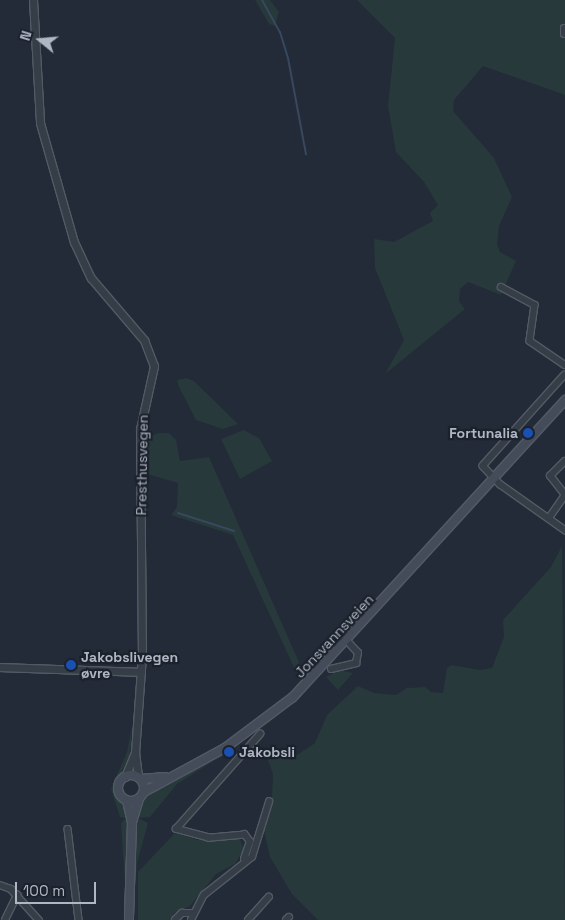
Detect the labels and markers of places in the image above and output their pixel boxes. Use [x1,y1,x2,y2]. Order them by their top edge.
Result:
place label: Fortunalia [449,425,518,441]
marker: Fortunalia [522,427,534,439]
place label: Jakobslivegen øvre [81,649,178,682]
marker: Jakobslivegen øvre [65,659,77,671]
place label: Jakobsli [239,744,295,760]
marker: Jakobsli [223,746,235,758]

